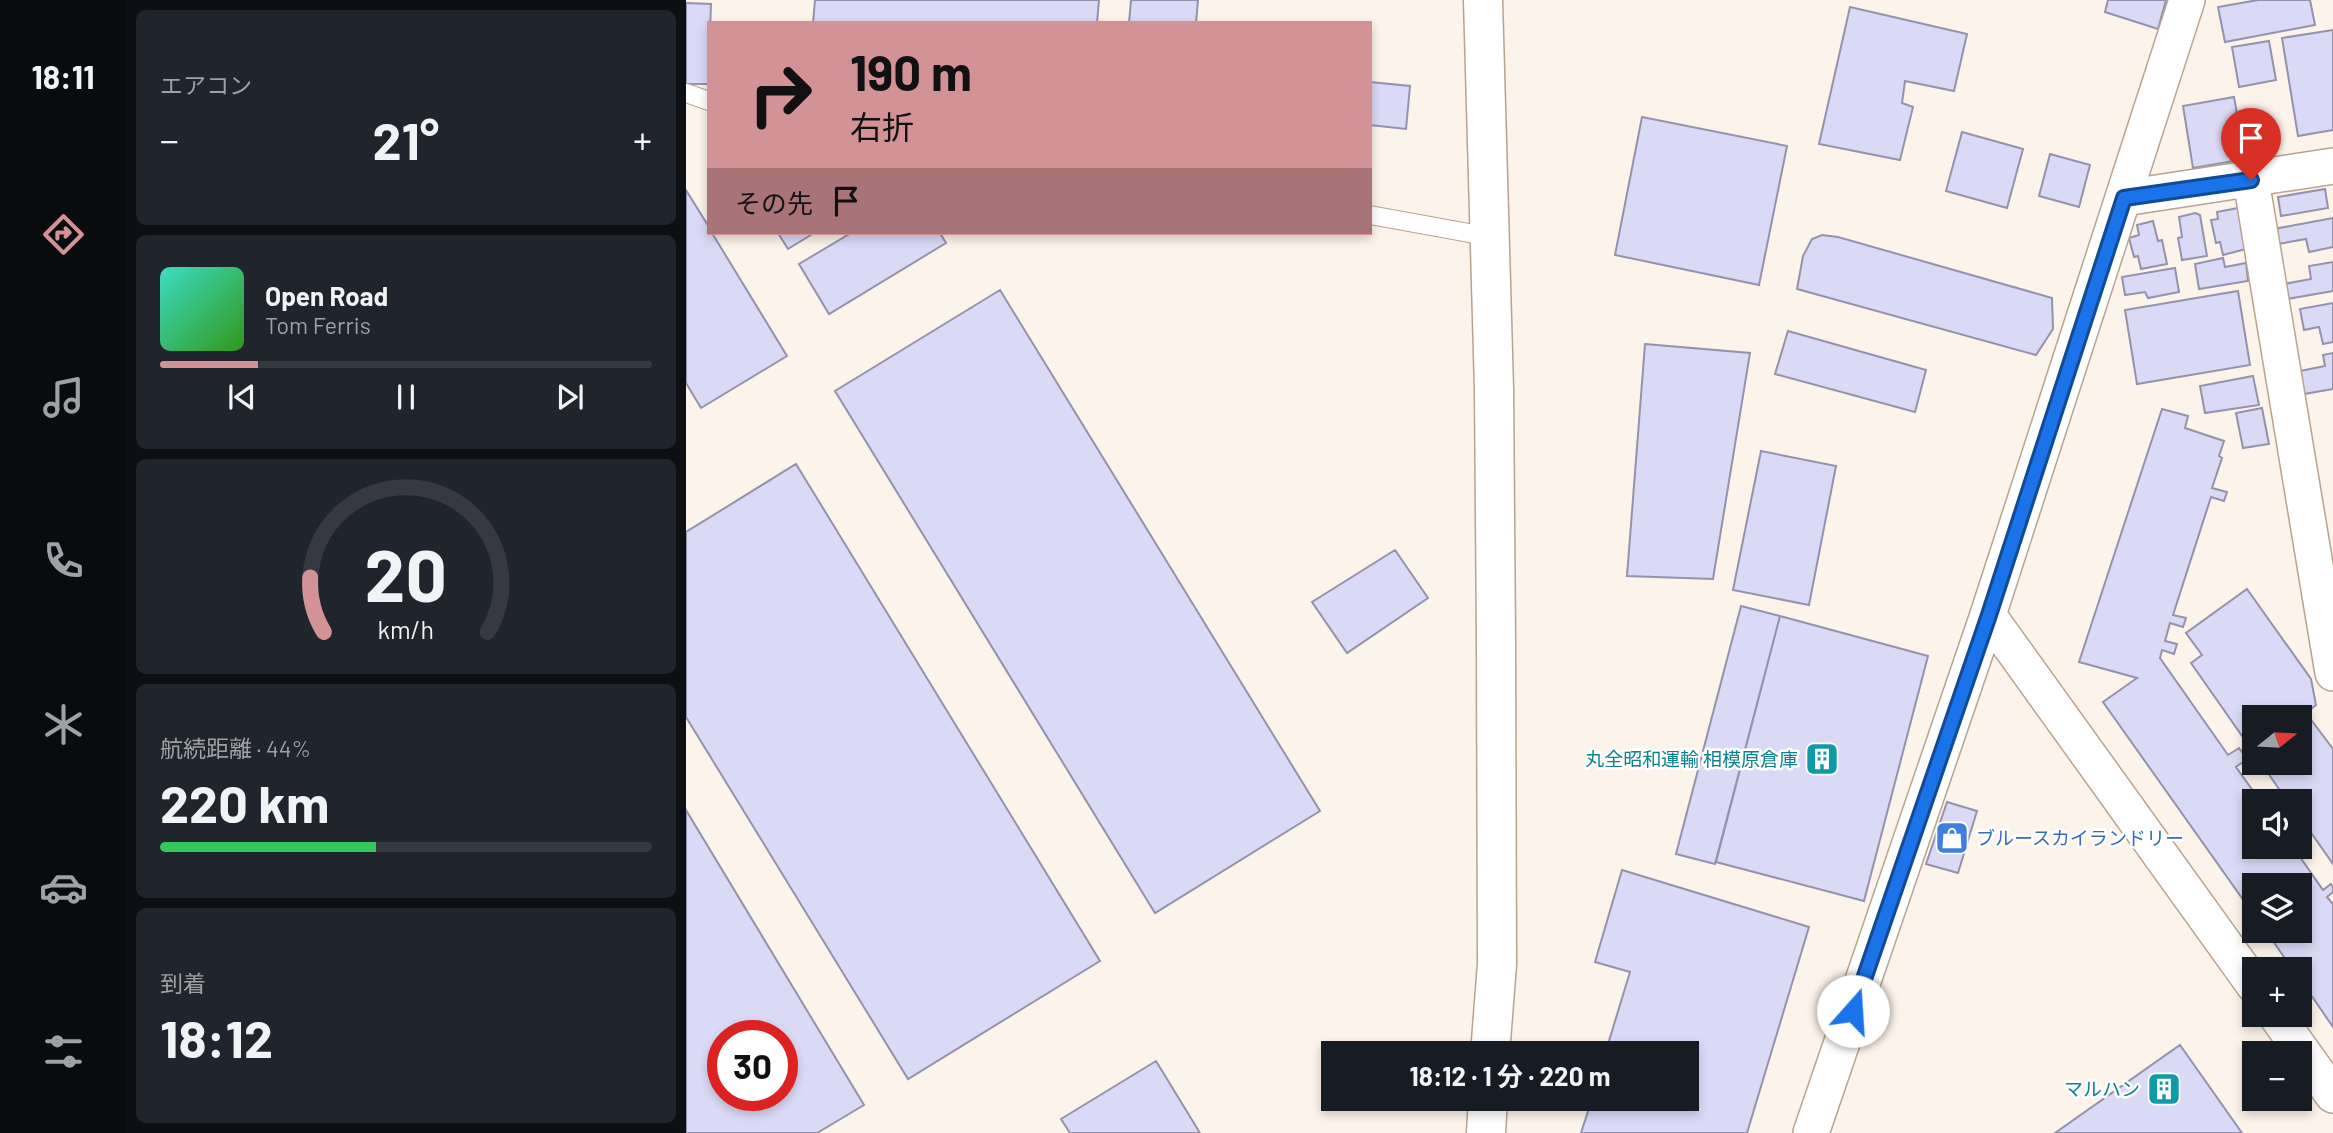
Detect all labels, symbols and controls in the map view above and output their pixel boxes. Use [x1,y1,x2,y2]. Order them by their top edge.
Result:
text: 190 m [850,42,972,101]
icon: right [735,49,826,140]
text: 18:11 [31,57,95,95]
text: エアコン [160,71,252,99]
text: 右折 [850,107,914,145]
text: 21° [373,108,439,170]
pin [2221,108,2281,180]
text: − [160,116,179,162]
text: + [633,116,652,162]
icon: arrive [2232,119,2270,157]
icon: arrive [827,182,865,220]
text: その先 [735,187,813,218]
icon: directions [39,210,88,259]
text: Open Road [265,280,388,311]
text: Tom Ferris [265,311,371,339]
icon: music [39,373,88,422]
icon: previous [223,378,261,416]
icon: pause [387,378,425,416]
icon: next [551,378,589,416]
text: 20 [365,530,447,618]
icon: phone [39,536,88,585]
text: km/h [378,614,434,644]
icon: climate [39,700,88,749]
north arrow [2242,705,2312,775]
map controls [2242,705,2312,1111]
text: 航続距離 · 44% [160,734,311,762]
building icon: 丸全昭和運輸 相模原倉庫 [1803,740,1841,778]
place label: 丸全昭和運輸 相模原倉庫 [1585,747,1798,770]
text: 220 km [160,771,329,833]
button: sound [2242,789,2312,859]
shop icon: ブルースカイランドリー [1933,819,1971,857]
place label: ブルースカイランドリー [1976,826,2184,849]
icon: car [39,863,88,912]
button: layers [2242,873,2312,943]
button: + [2242,957,2312,1027]
text: 到着 [160,969,206,997]
position arrow [1816,974,1890,1048]
text: 18:12 [160,1006,273,1068]
speed limit sign: 30 [707,1020,798,1111]
icon: filters [39,1027,88,1076]
button: − [2242,1041,2312,1111]
text: 18:12 · 1 分 · 220 m [1410,1060,1610,1091]
building icon: マルハン [2145,1070,2183,1108]
place label: マルハン [2064,1077,2140,1100]

